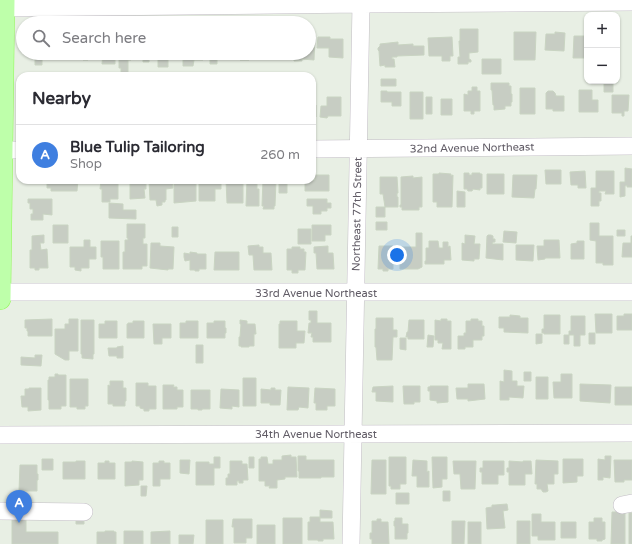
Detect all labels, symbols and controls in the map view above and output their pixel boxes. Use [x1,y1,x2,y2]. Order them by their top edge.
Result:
map controls [584,12,620,84]
button: + [584,12,620,48]
search box [16,16,316,60]
icon: search [30,27,52,49]
text: Search here [62,29,146,47]
button: − [584,48,620,84]
text: Nearby [32,88,91,109]
text: Blue Tulip Tailoring [70,138,205,156]
street label: 32nd Avenue Northeast [409,140,535,156]
text: A [40,147,50,163]
text: 260 m [260,147,300,163]
text: Shop [70,156,102,172]
street label: Northeast 77th Street [350,157,364,271]
your location [387,245,407,265]
street label: 33rd Avenue Northeast [255,287,377,300]
street label: 34th Avenue Northeast [255,428,377,441]
pin: A [6,490,32,523]

